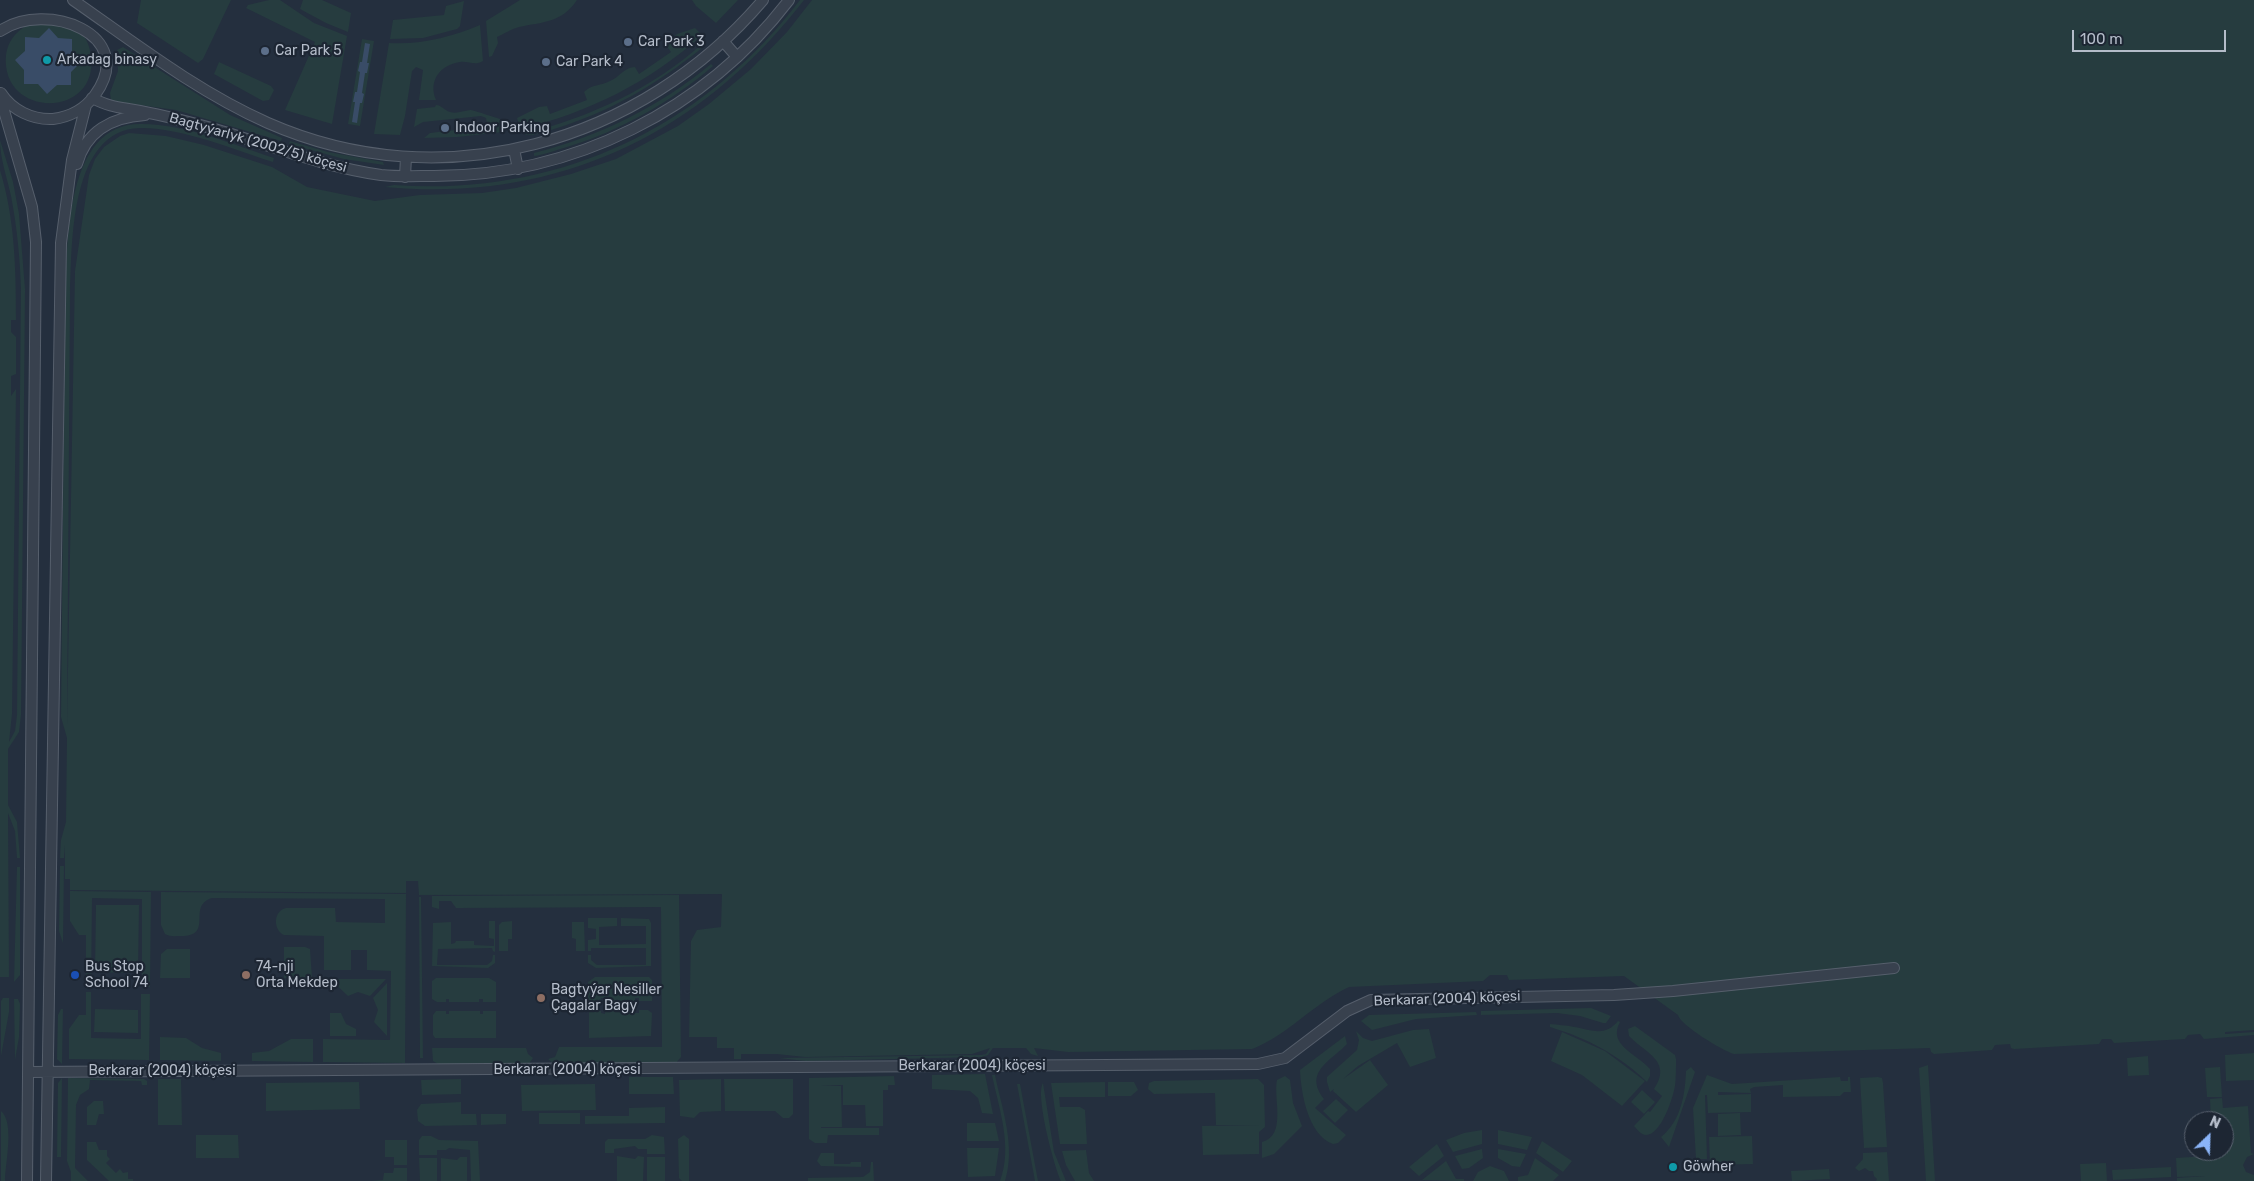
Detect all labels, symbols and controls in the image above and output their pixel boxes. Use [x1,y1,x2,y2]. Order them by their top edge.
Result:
scale bar [2074,20,2228,52]
text: 100 m [2080,30,2122,48]
place label: Car Park 3 [638,34,705,50]
marker: Car Park 3 [622,36,634,48]
place label: Car Park 5 [275,43,342,59]
marker: Car Park 5 [259,45,271,57]
place label: Arkadag binasy [57,52,157,68]
marker: Arkadag binasy [41,54,53,66]
place label: Car Park 4 [556,54,623,70]
marker: Car Park 4 [540,56,552,68]
street label: Bagtyýarlyk (2002/5) köçesi [167,110,349,176]
place label: Indoor Parking [455,120,550,136]
marker: Indoor Parking [439,122,451,134]
place label: Bus Stop School 74 [85,959,148,992]
place label: 74-nji Orta Mekdep [256,959,338,992]
marker: Bus Stop School 74 [69,969,81,981]
marker: 74-nji Orta Mekdep [240,969,252,981]
place label: Bagtyýar Nesiller Çagalar Bagy [551,982,662,1014]
street label: Berkarar (2004) köçesi [1373,988,1521,1010]
marker: Bagtyýar Nesiller Çagalar Bagy [535,992,547,1004]
street label: Berkarar (2004) köçesi [898,1058,1046,1074]
street label: Berkarar (2004) köçesi [493,1062,641,1078]
street label: Berkarar (2004) köçesi [88,1063,236,1079]
north arrow [2184,1111,2234,1161]
text: N [2207,1113,2223,1133]
place label: Göwher [1683,1159,1733,1175]
marker: Göwher [1667,1161,1679,1173]

